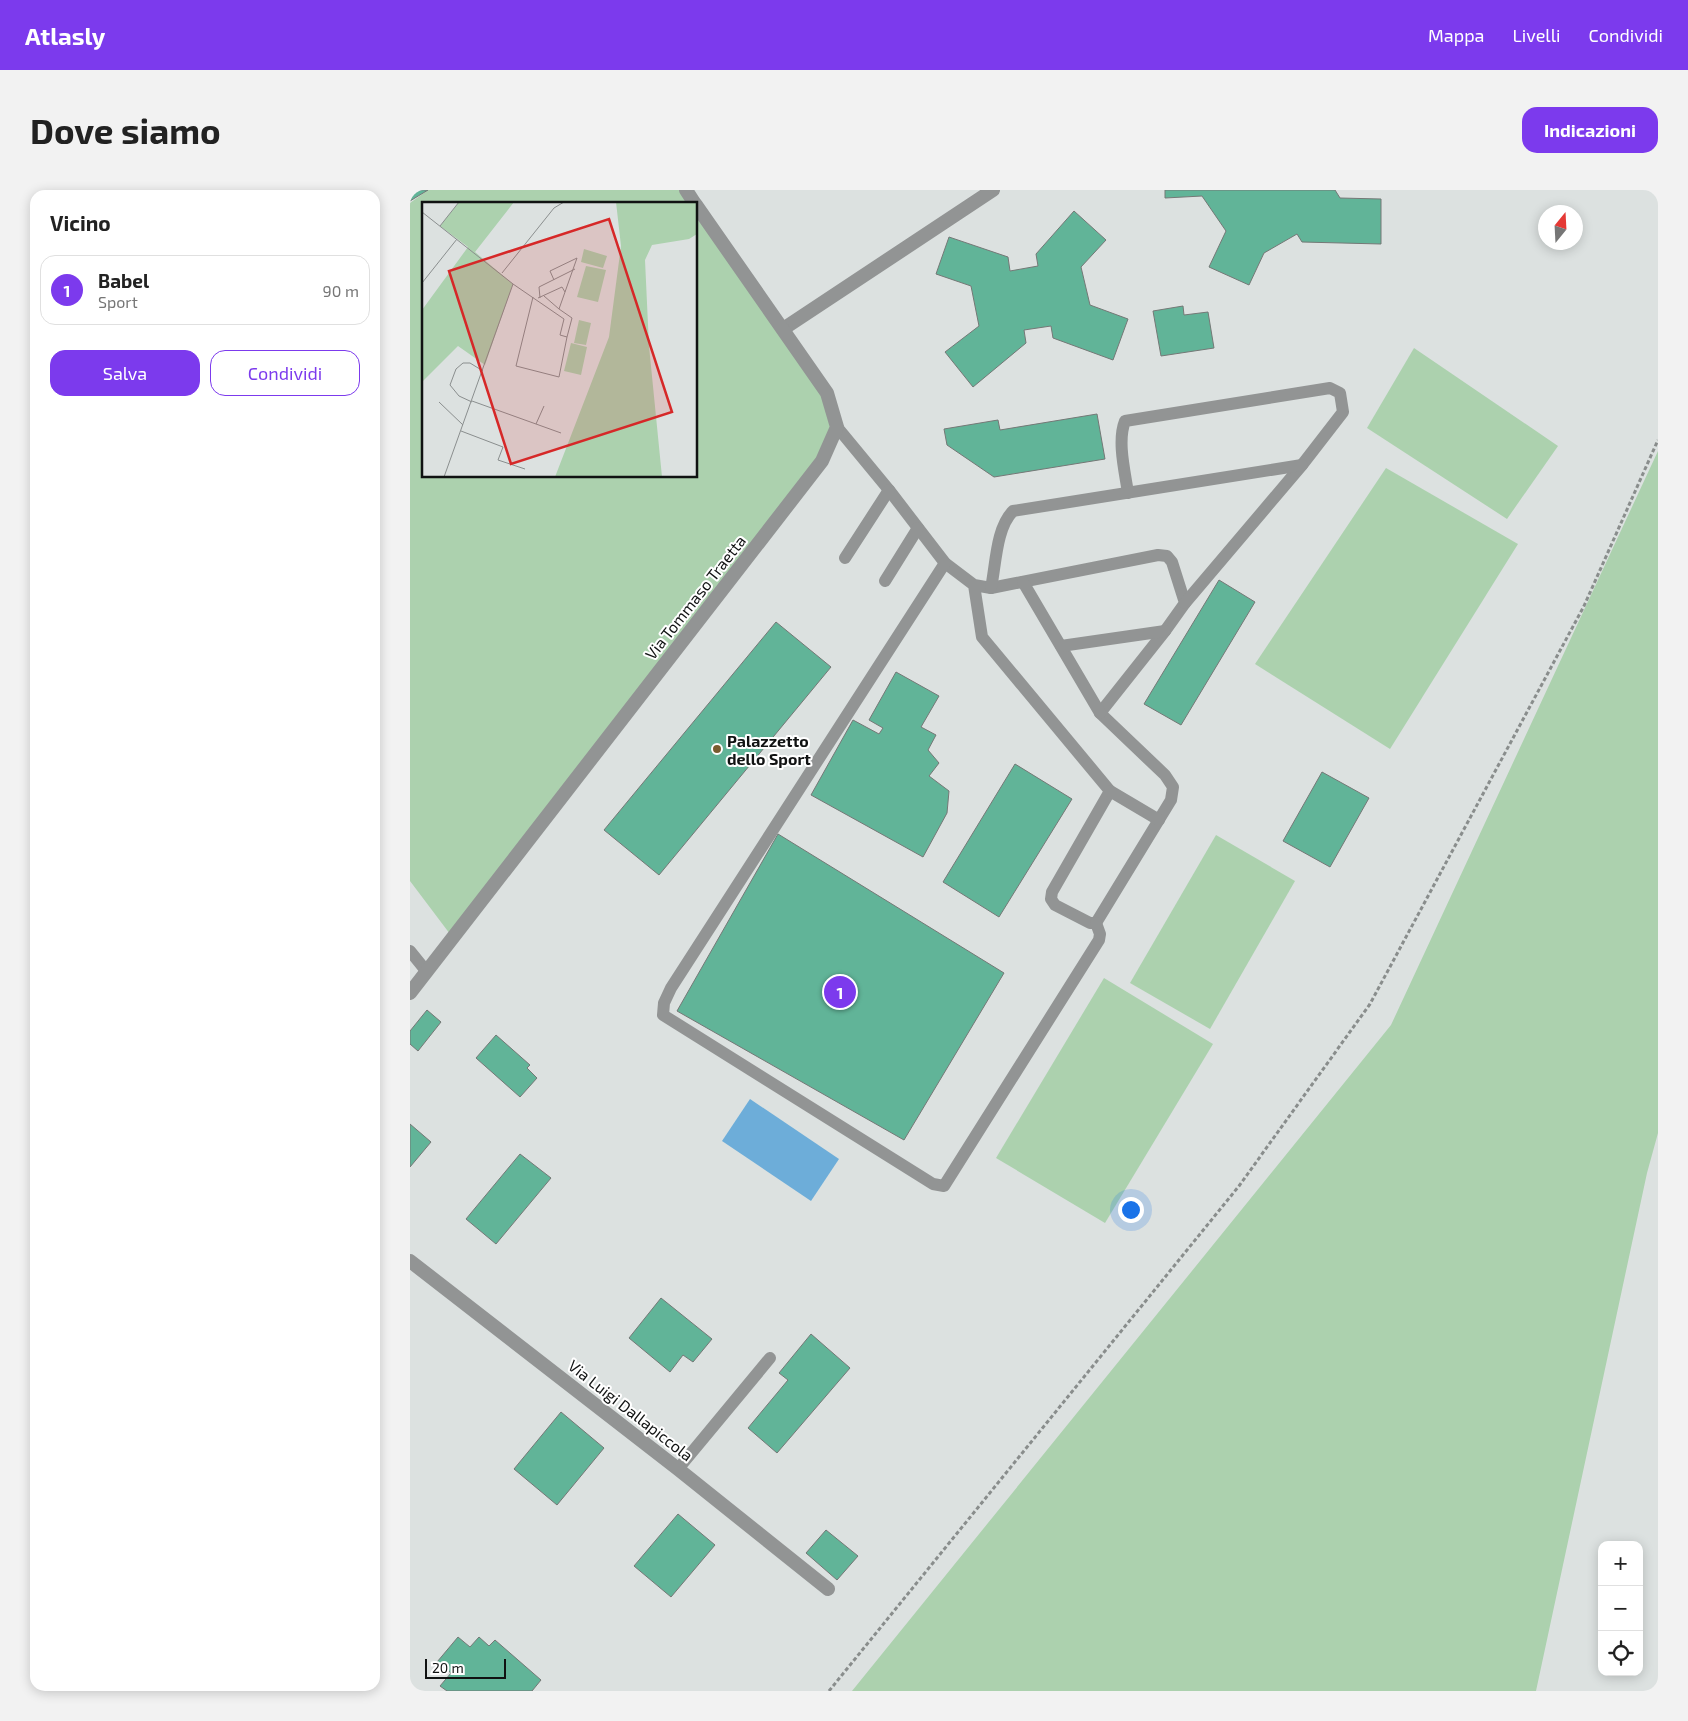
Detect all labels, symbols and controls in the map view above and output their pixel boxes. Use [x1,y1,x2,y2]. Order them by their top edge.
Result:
text: Atlasly [25,21,105,50]
text: Mappa [1428,24,1485,46]
text: Livelli [1513,24,1560,46]
text: Condividi [1588,24,1663,46]
button: Indicazioni [1522,107,1658,153]
text: Dove siamo [30,109,221,151]
inset map [422,202,698,478]
north arrow [1538,205,1583,250]
text: Vicino [50,210,111,235]
text: Babel [98,269,149,292]
text: 1 [64,281,70,300]
text: 90 m [323,281,359,300]
text: Sport [98,292,138,311]
button: Salva [50,350,200,396]
button: Condividi [210,350,360,396]
street label: Via Tommaso Traetta [641,531,749,663]
place label: Palazzetto dello Sport [727,731,811,768]
marker: Palazzetto dello Sport [711,743,723,755]
pin: 1 [824,973,856,1011]
your location [1118,1197,1144,1223]
street label: Via Luigi Dallapiccola [565,1355,697,1465]
map controls [1598,1541,1643,1676]
button: + [1598,1541,1643,1586]
button: − [1598,1586,1643,1631]
button: locate [1598,1631,1643,1676]
scale bar [425,1656,506,1679]
text: 20 m [432,1659,464,1676]

